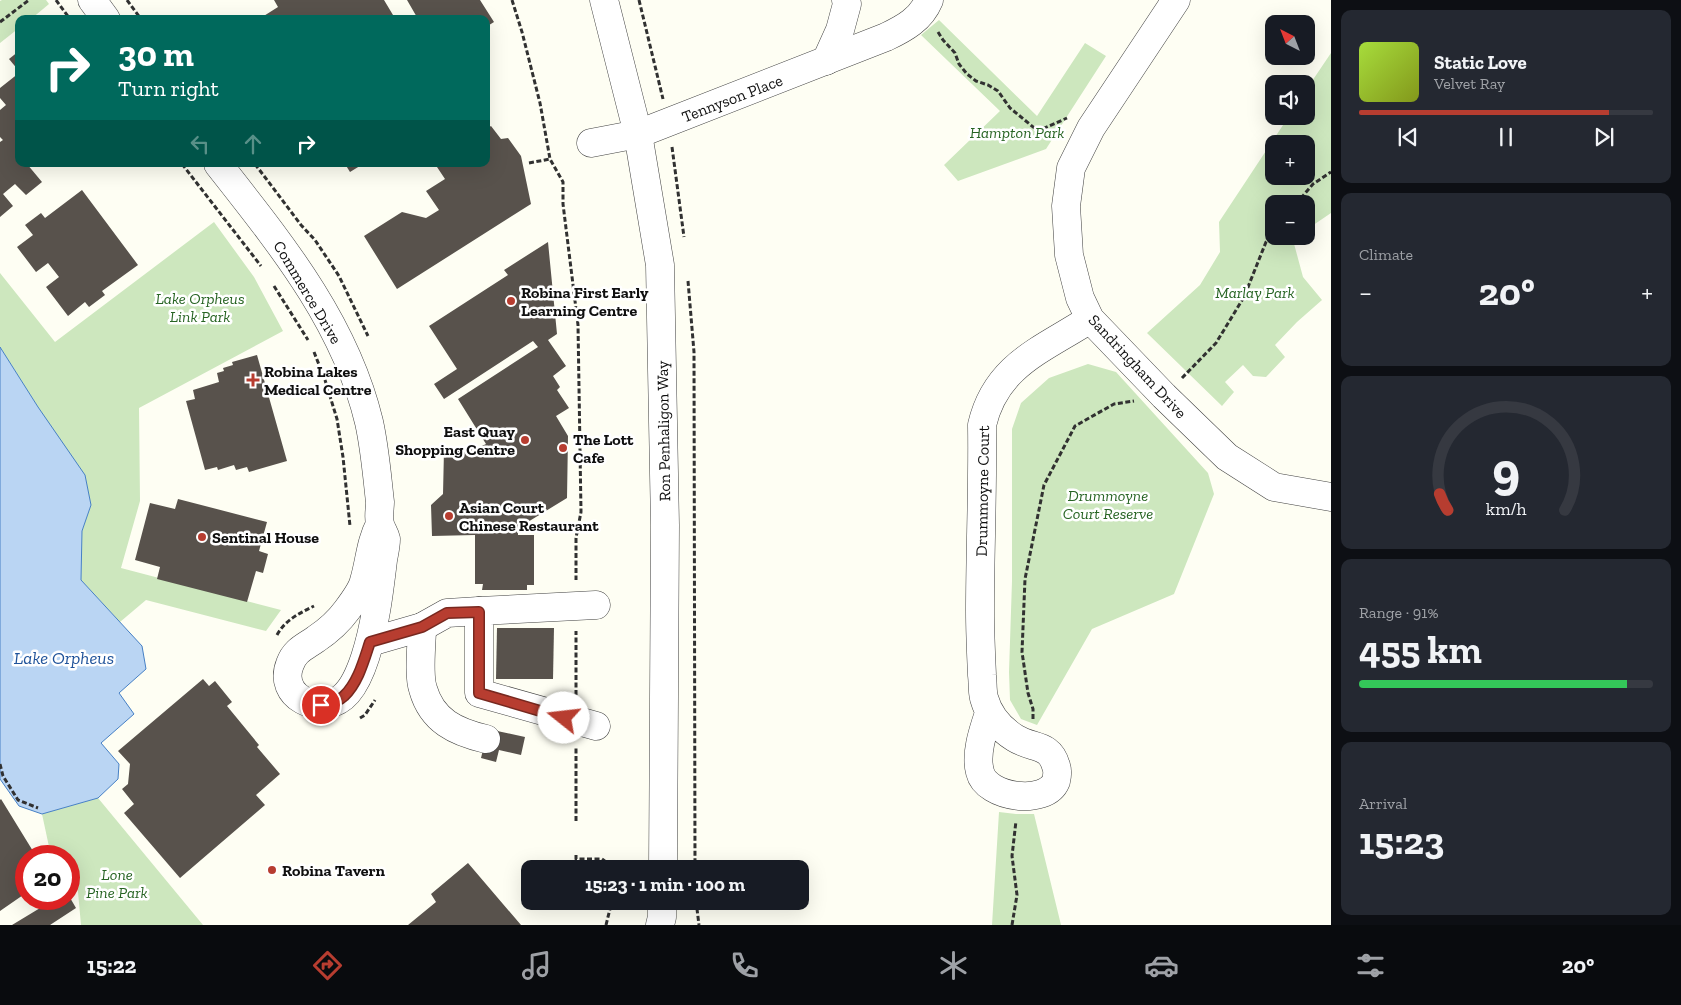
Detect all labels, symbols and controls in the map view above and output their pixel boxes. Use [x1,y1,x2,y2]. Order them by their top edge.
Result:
north arrow [1265,15,1315,65]
map controls [1265,15,1315,245]
text: 30 m [118,33,194,75]
icon: right [35,35,100,100]
text: Static Love [1434,51,1527,74]
street label: Tennyson Place [679,71,785,126]
text: Velvet Ray [1434,74,1505,93]
text: Turn right [118,75,219,102]
button: sound [1265,75,1315,125]
park label: Hampton Park [970,123,1064,142]
icon: previous [1394,123,1422,151]
icon: pause [1492,123,1520,151]
icon: next [1590,123,1618,151]
icon: left [186,130,214,158]
icon: ahead [239,130,267,158]
icon: right [292,130,320,158]
button: + [1265,135,1315,185]
button: − [1265,195,1315,245]
street label: Commerce Drive [269,237,346,347]
text: Climate [1359,245,1413,264]
text: 20° [1479,269,1535,315]
text: − [1359,276,1372,309]
text: + [1641,276,1653,309]
place label: Robina First Early Learning Centre [521,283,649,320]
park label: Marlay Park [1215,283,1295,302]
park label: Lake Orpheus Link Park [155,289,245,326]
marker: Robina First Early Learning Centre [505,295,517,307]
street label: Sandringham Drive [1085,310,1191,422]
street label: Ron Penhaligon Way [653,360,674,501]
place label: Robina Lakes Medical Centre [264,362,372,399]
marker: Robina Lakes Medical Centre [246,373,260,387]
place label: East Quay Shopping Centre [395,422,516,459]
street label: Drummoyne Court [972,425,993,557]
place label: The Lott Cafe [573,430,634,467]
marker: East Quay Shopping Centre [519,434,531,446]
text: 9 [1492,440,1520,502]
marker: The Lott Cafe [557,442,569,454]
park label: Drummoyne Court Reserve [1063,486,1153,523]
place label: Asian Court Chinese Restaurant [459,498,599,535]
text: km/h [1486,498,1526,520]
marker: Asian Court Chinese Restaurant [443,510,455,522]
place label: Sentinal House [212,528,319,547]
marker: Sentinal House [196,531,208,543]
text: Range · 91% [1359,603,1438,622]
text: 455 km [1359,627,1482,673]
water label: Lake Orpheus [14,647,114,669]
pin [300,684,342,726]
icon: arrive [307,691,335,719]
position arrow [537,691,589,743]
text: Arrival [1359,794,1407,813]
text: 15:23 [1359,818,1444,864]
speed limit sign: 20 [15,845,80,910]
place label: Robina Tavern [282,861,386,880]
marker: Robina Tavern [266,864,278,876]
park label: Lone Pine Park [86,865,148,902]
text: 15:23 · 1 min · 100 m [585,873,745,896]
icon: directions [310,948,345,983]
icon: music [519,948,554,983]
icon: phone [727,948,762,983]
icon: climate [936,948,971,983]
icon: car [1144,948,1179,983]
icon: filters [1353,948,1388,983]
text: 15:22 [87,952,136,979]
text: 20° [1562,952,1594,979]

